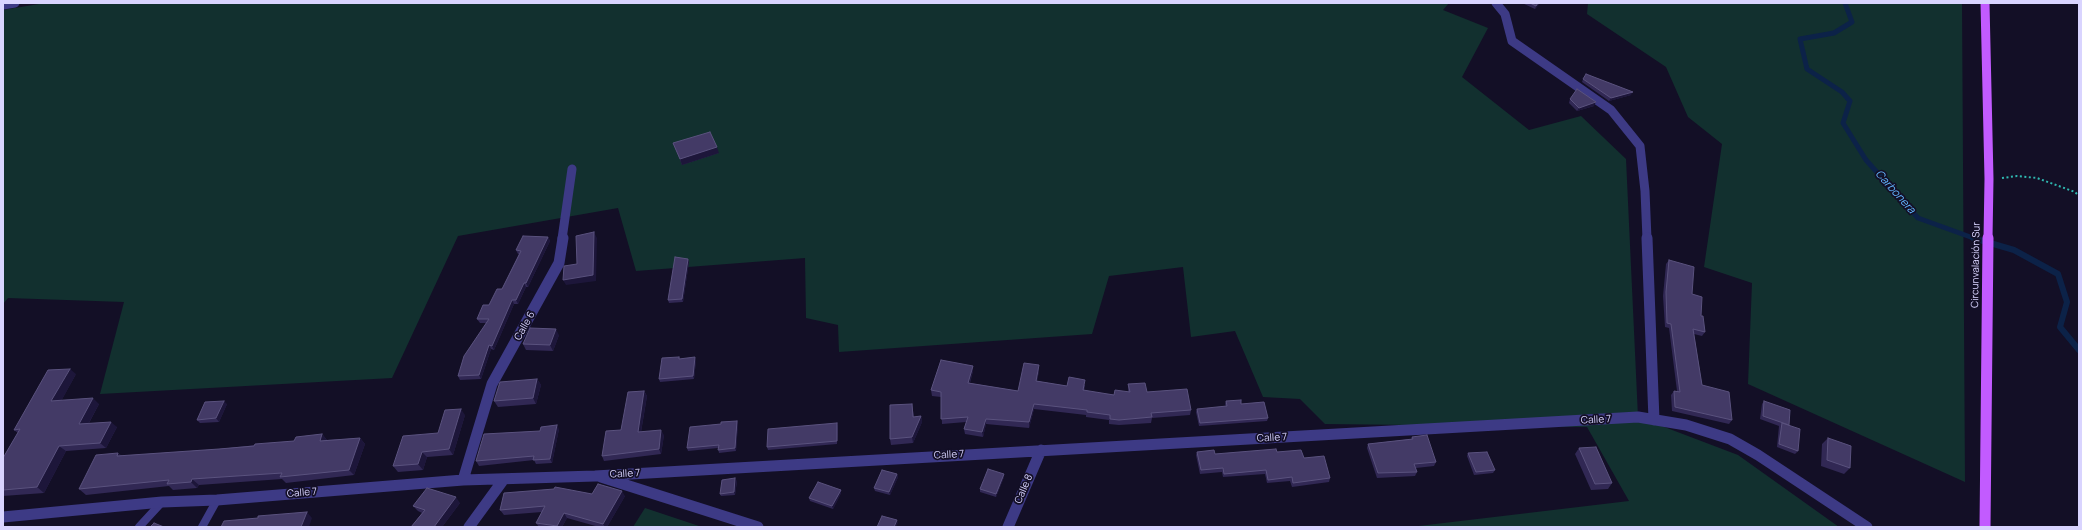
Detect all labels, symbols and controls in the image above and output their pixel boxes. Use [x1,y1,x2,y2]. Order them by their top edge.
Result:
water label: Carbonera [1872,168,1918,216]
street label: Circunvalación Sur [1969,222,1983,308]
street label: Calle 6 [512,309,538,343]
street label: Calle 7 [1581,413,1611,427]
street label: Calle 7 [1257,431,1287,445]
street label: Calle 7 [934,448,964,462]
street label: Calle 7 [610,467,640,481]
street label: Calle 8 [1012,472,1036,506]
street label: Calle 7 [286,486,318,500]

